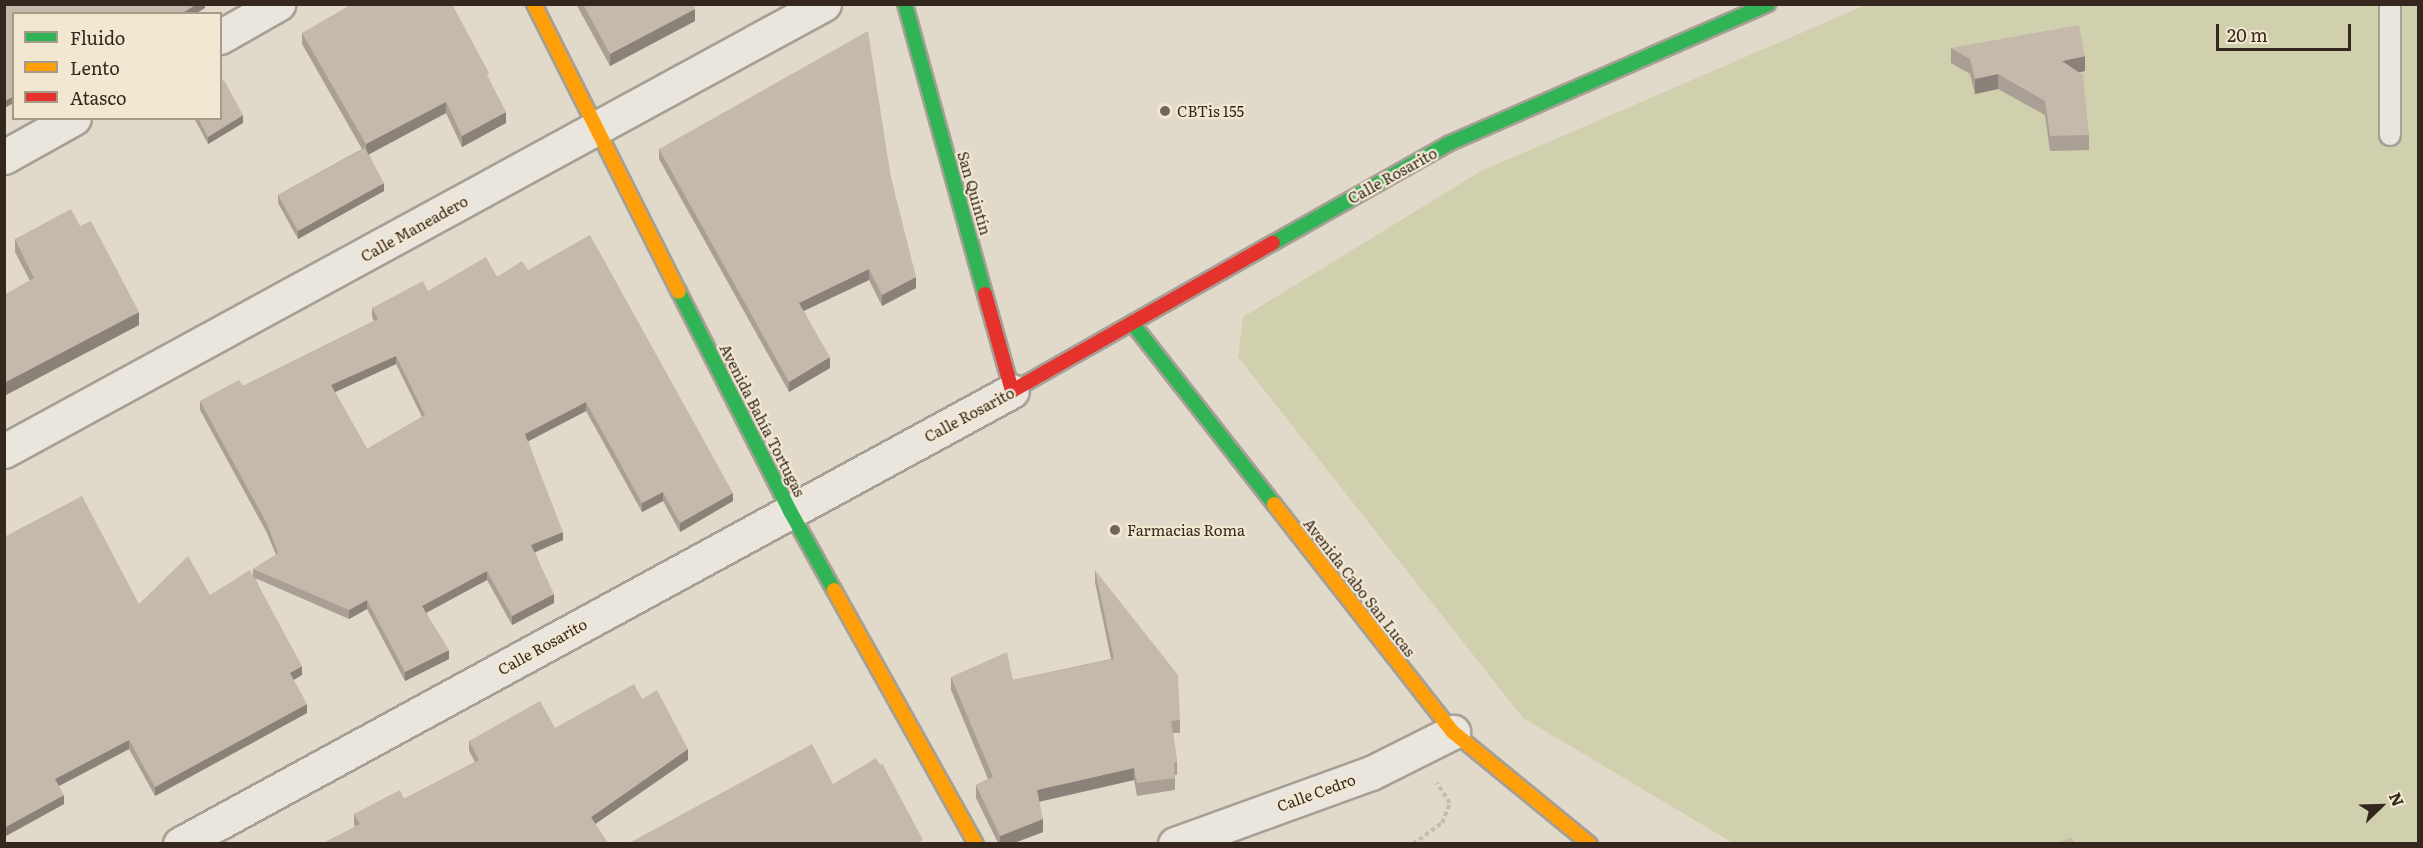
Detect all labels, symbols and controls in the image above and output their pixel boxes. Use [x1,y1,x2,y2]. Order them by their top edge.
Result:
legend [12,12,222,120]
scale bar [2219,12,2354,50]
text: 20 m [2227,21,2268,48]
text: Fluido [70,24,125,51]
text: Lento [70,54,120,81]
text: Atasco [70,84,127,111]
place label: CBTis 155 [1177,102,1244,120]
marker: CBTis 155 [1158,104,1172,118]
street label: Calle Rosarito [1344,143,1440,207]
street label: San Quintín [954,149,996,237]
street label: Calle Maneadero [357,191,471,265]
street label: Avenida Bahía Tortugas [717,341,809,499]
street label: Calle Rosarito [921,383,1017,445]
street label: Avenida Cabo San Lucas [1300,514,1420,660]
place label: Farmacias Roma [1127,521,1245,539]
marker: Farmacias Roma [1108,523,1122,537]
street label: Calle Rosarito [494,614,590,678]
street label: Calle Cedro [1274,769,1358,815]
north arrow [2351,776,2411,836]
text: N [2384,788,2411,810]

